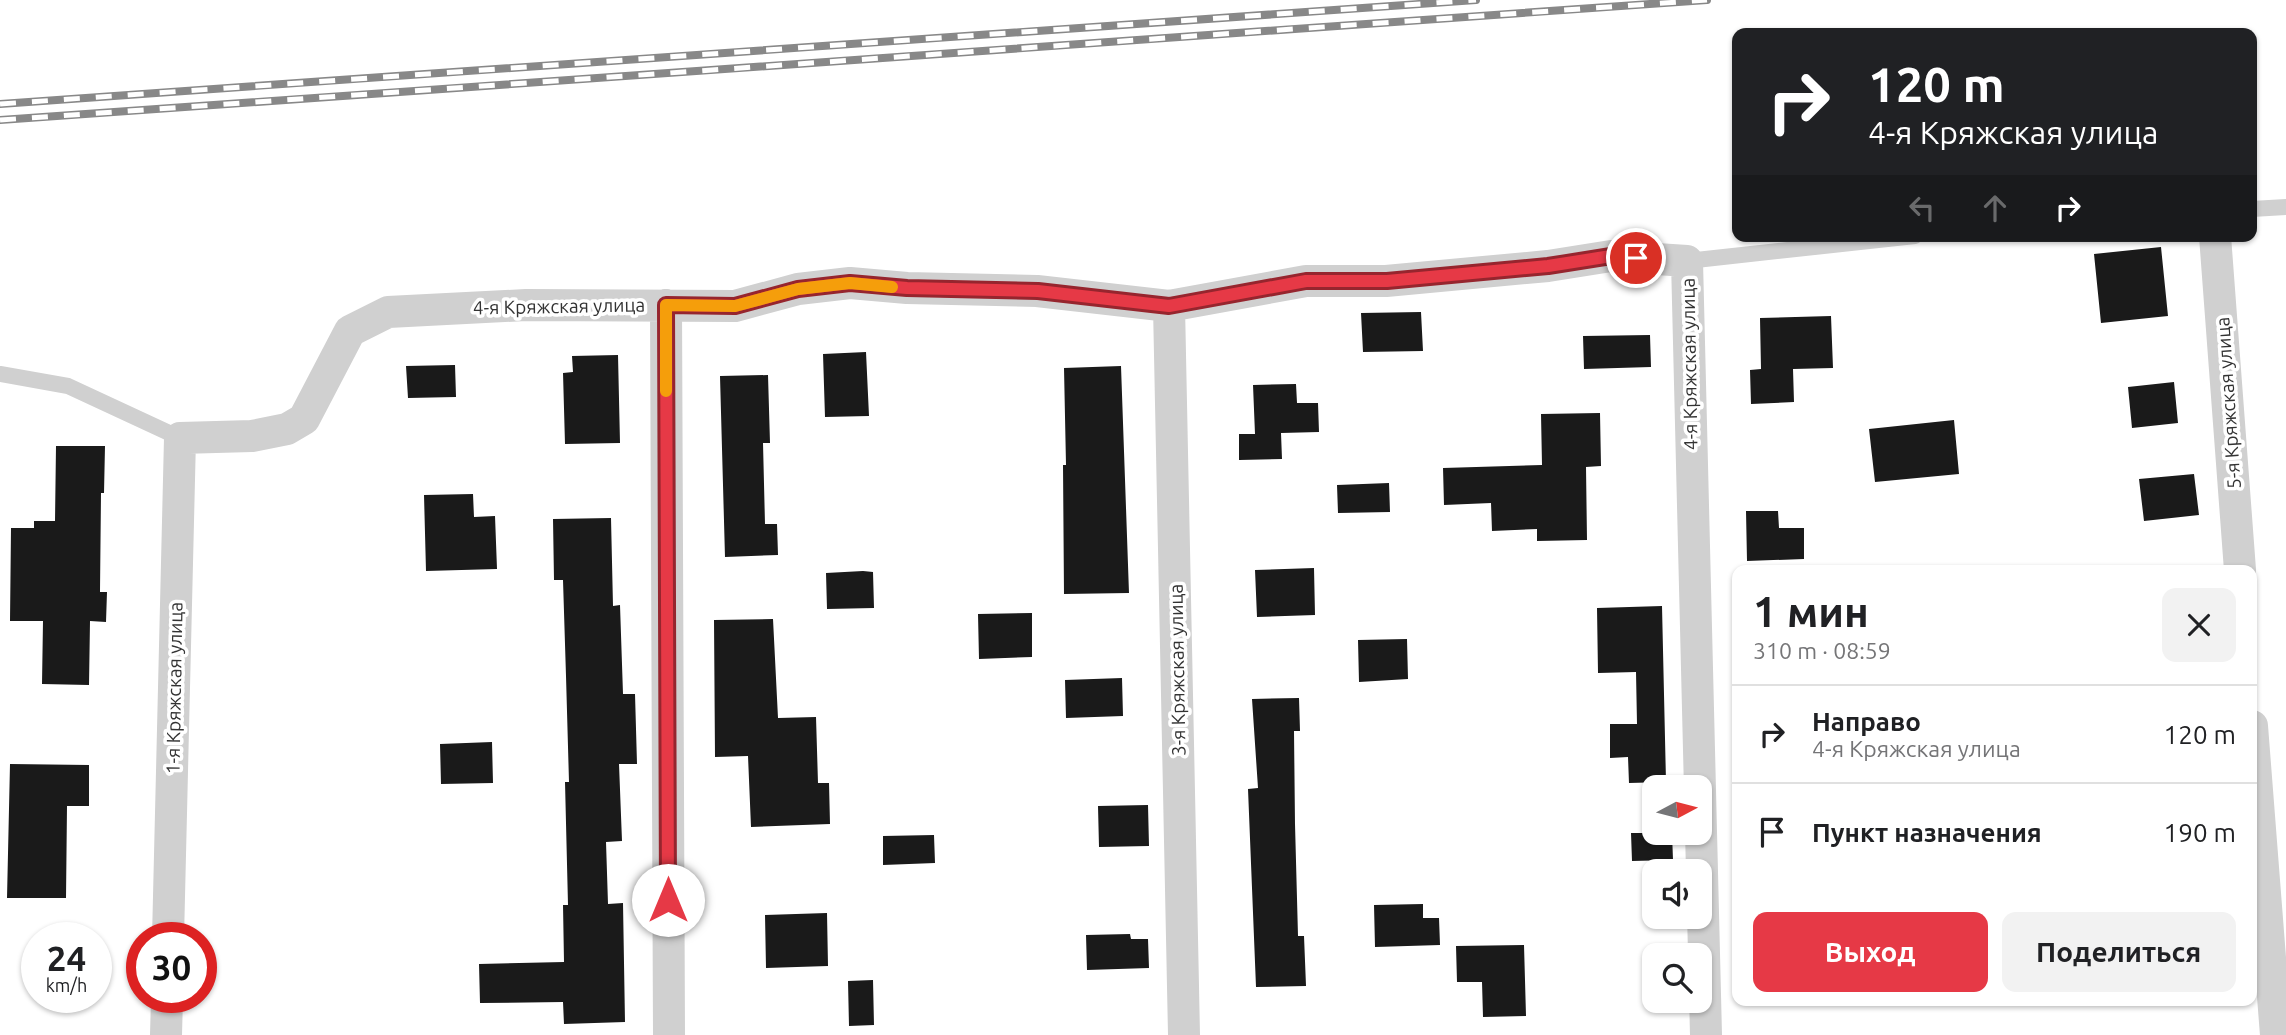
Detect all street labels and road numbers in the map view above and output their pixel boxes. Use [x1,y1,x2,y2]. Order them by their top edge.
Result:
street label: 4-я Кряжская улица [1676,278,1702,450]
street label: 4-я Кряжская улица [473,293,645,319]
street label: 5-я Кряжская улица [2211,316,2245,490]
street label: 3-я Кряжская улица [1164,584,1190,756]
street label: 1-я Кряжская улица [161,602,187,774]

